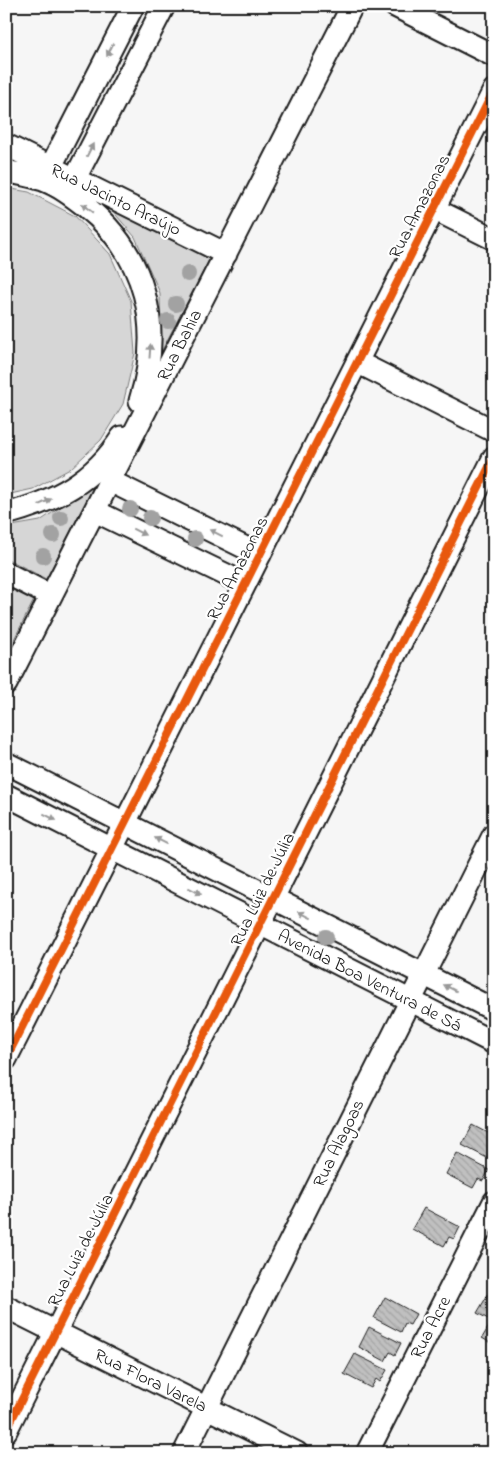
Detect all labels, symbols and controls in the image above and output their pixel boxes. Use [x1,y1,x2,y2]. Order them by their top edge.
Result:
one-way arrow [106,42,114,57]
one-way arrow [86,142,94,157]
street label: Rua Amazonas [383,150,458,264]
street label: Rua Jacinto Araújo [45,158,185,244]
one-way arrow [80,203,94,213]
street label: Rua Bahia [152,305,210,386]
one-way arrow [146,343,154,359]
one-way arrow [38,498,52,506]
street label: Rua Amazonas [201,512,276,626]
one-way arrow [131,528,146,537]
one-way arrow [209,529,223,537]
one-way arrow [43,813,57,821]
street label: Rua Luiz de Júlia [225,828,303,951]
one-way arrow [153,837,168,845]
one-way arrow [187,887,202,895]
one-way arrow [298,911,313,919]
street label: Avenida Boa Ventura de Sá [272,924,466,1040]
one-way arrow [443,984,458,992]
street label: Rua Alagoas [307,1096,373,1193]
street label: Rua Luiz de Júlia [42,1190,122,1312]
street label: Rua Acre [405,1291,459,1364]
street label: Rua Flora Varela [89,1343,211,1420]

